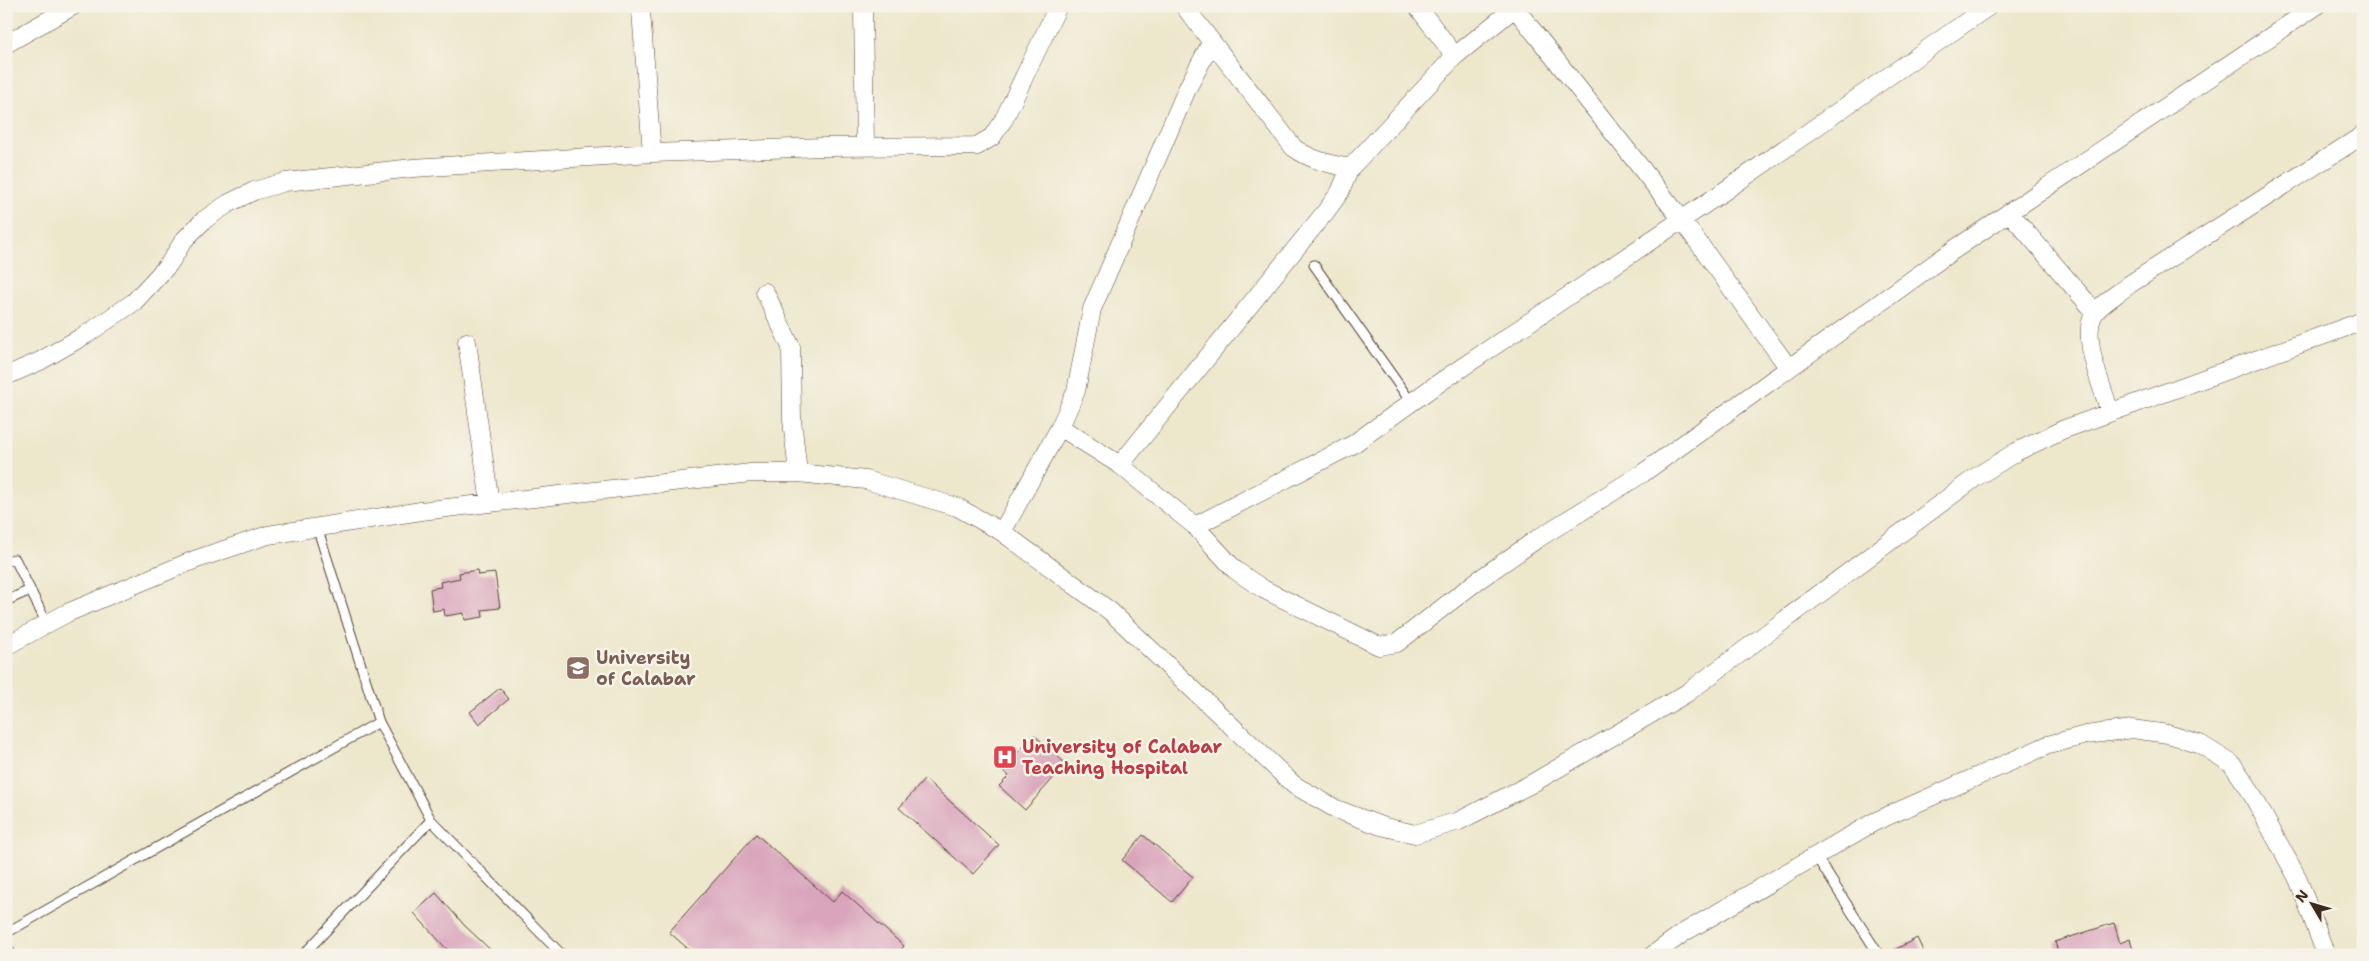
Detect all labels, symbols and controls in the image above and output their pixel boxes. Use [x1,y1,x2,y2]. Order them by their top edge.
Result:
place label: University of Calabar [596,646,696,691]
school or university icon: University of Calabar [565,655,591,681]
place label: University of Calabar Teaching Hospital [1022,735,1223,780]
hospital icon: University of Calabar Teaching Hospital [992,744,1018,770]
north arrow [2286,878,2336,928]
text: N [2291,886,2312,906]

